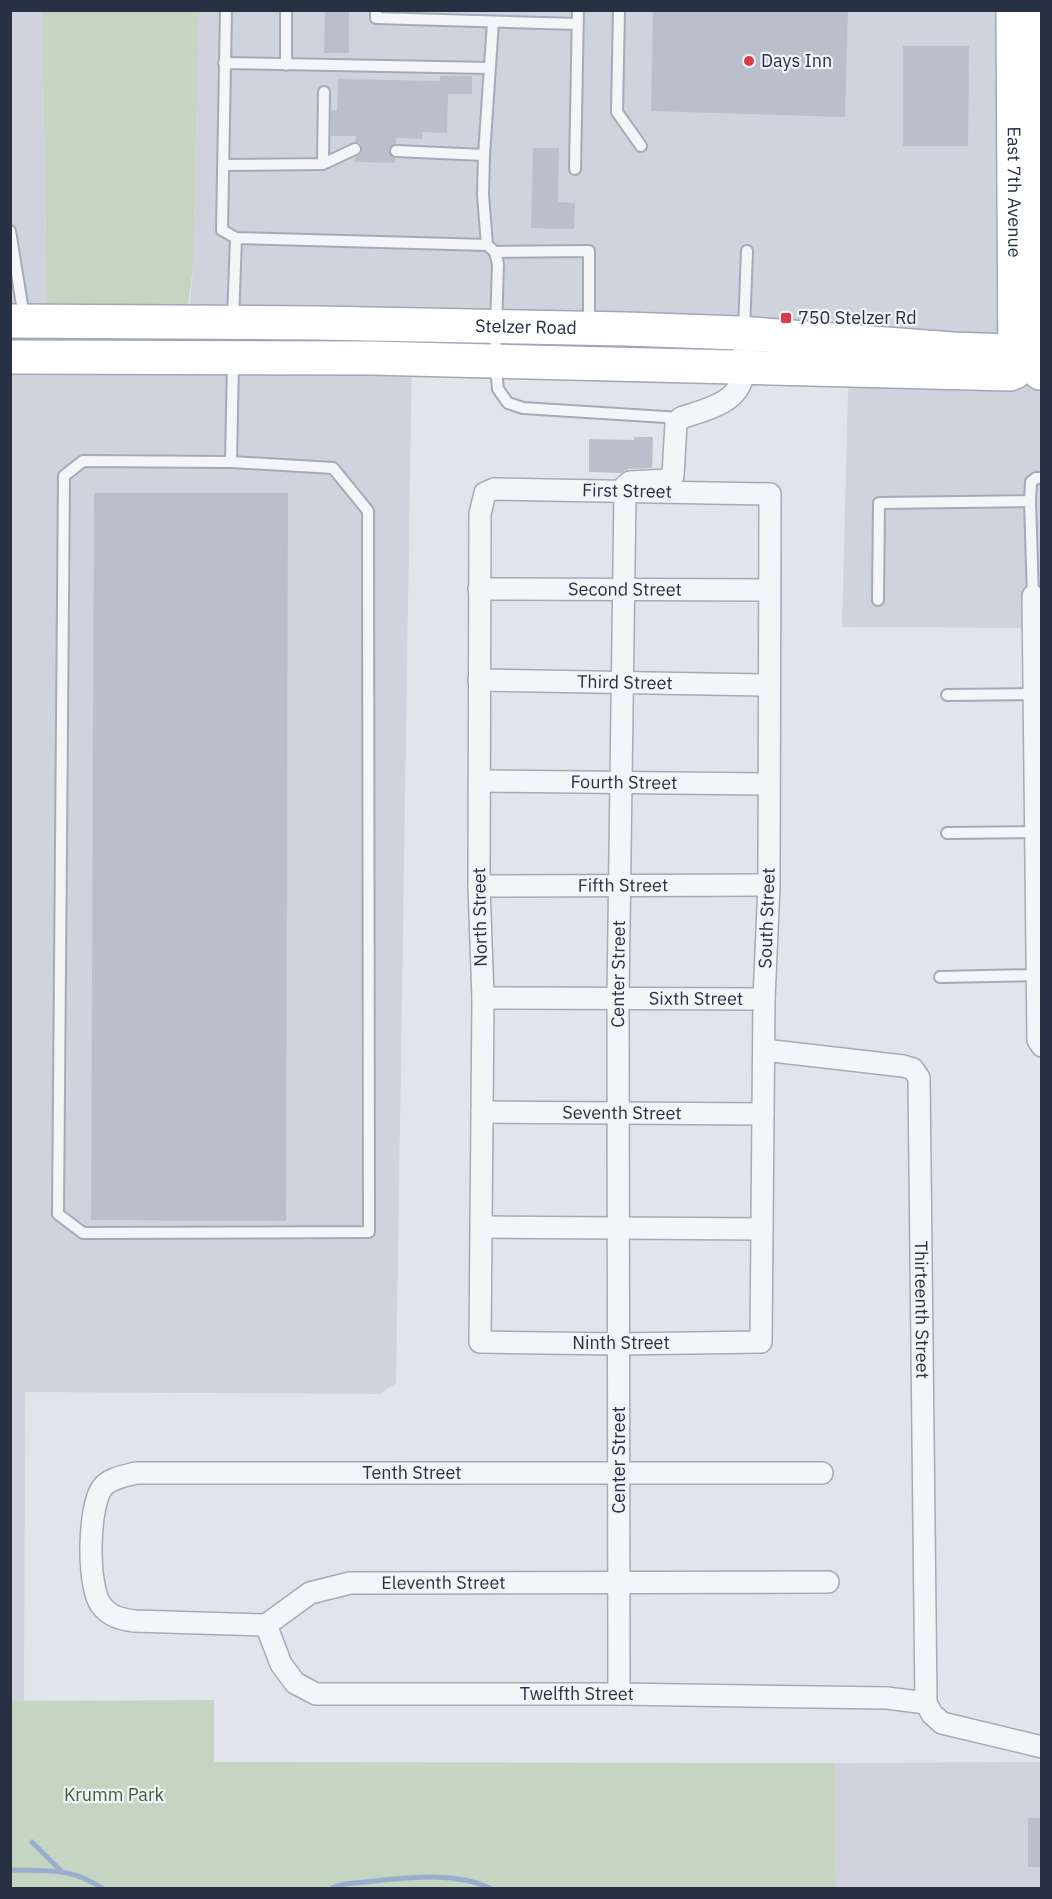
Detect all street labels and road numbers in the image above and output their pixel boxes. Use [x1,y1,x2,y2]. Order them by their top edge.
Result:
street label: East 7th Avenue [1003,126,1026,258]
street label: Stelzer Road [475,314,577,339]
street label: First Street [582,478,672,503]
street label: Second Street [568,577,682,601]
street label: Third Street [577,670,673,694]
street label: Fourth Street [570,770,678,794]
street label: North Street [467,867,492,967]
street label: South Street [753,867,780,969]
street label: Fifth Street [578,873,668,897]
street label: Center Street [606,920,630,1028]
street label: Sixth Street [649,987,743,1010]
street label: Seventh Street [562,1101,682,1124]
street label: Thirteenth Street [910,1241,934,1379]
street label: Ninth Street [572,1331,670,1354]
street label: Center Street [607,1406,630,1514]
street label: Tenth Street [362,1461,462,1484]
street label: Eleventh Street [381,1571,506,1594]
street label: Twelfth Street [520,1682,634,1705]

